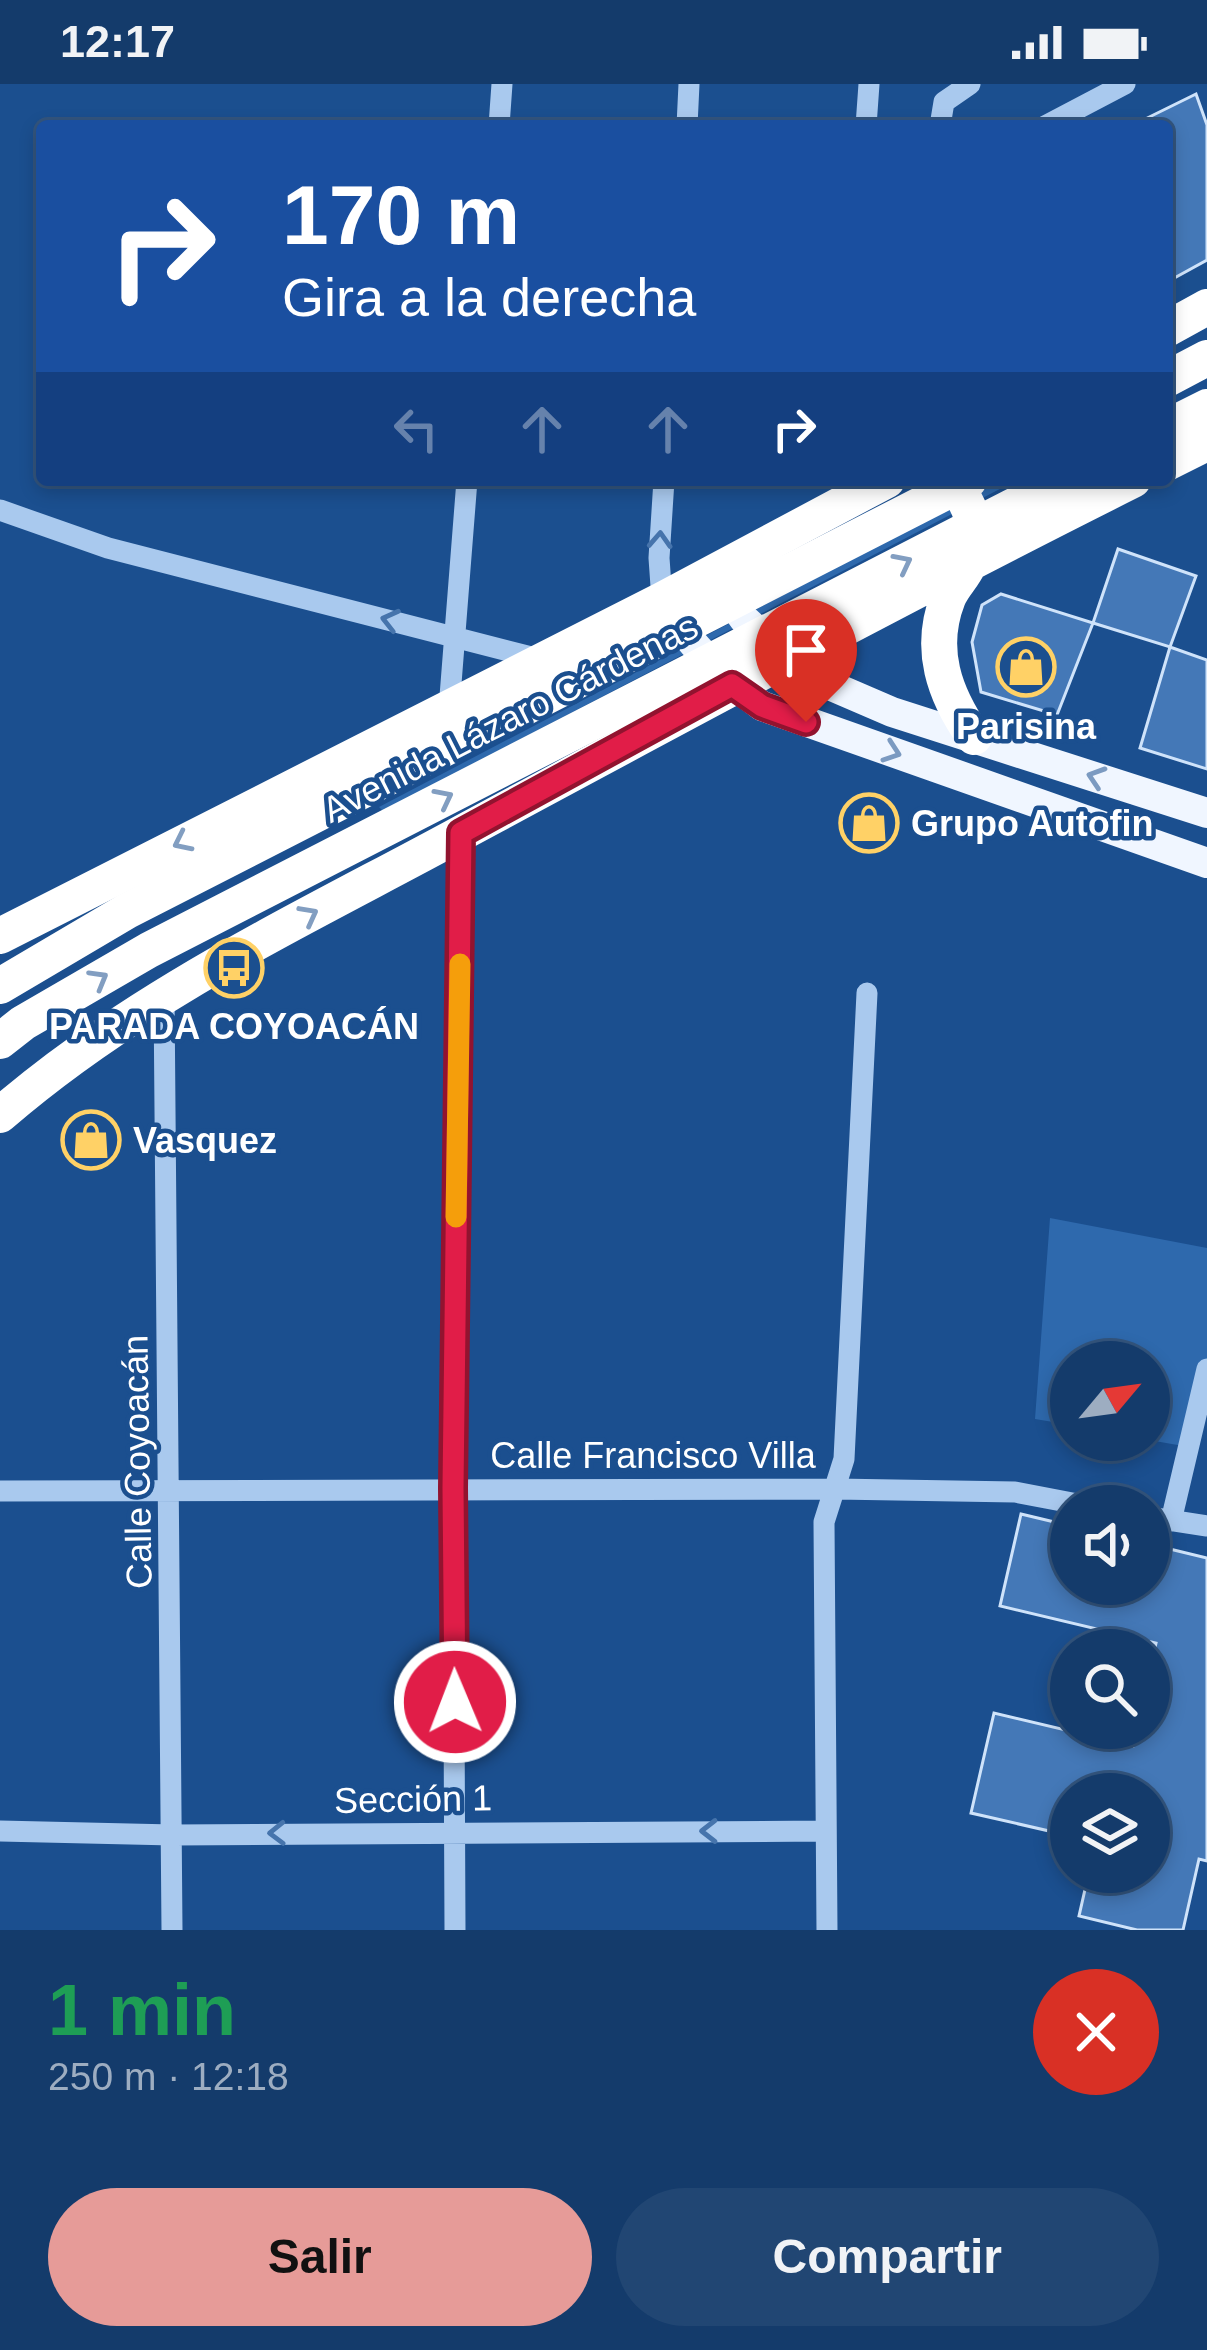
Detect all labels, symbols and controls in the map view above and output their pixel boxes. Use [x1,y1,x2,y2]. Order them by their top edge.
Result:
text: 12:17 [60,16,175,67]
icon: right [84,168,240,324]
text: 170 m [282,168,520,262]
text: Gira a la derecha [282,267,696,327]
icon: left [383,396,449,462]
icon: ahead [509,396,575,462]
icon: ahead [635,396,701,462]
icon: right [761,396,827,462]
one-way arrow [647,530,673,549]
one-way arrow [891,554,913,577]
pin [755,599,857,722]
street label: Avenida Lázaro Cárdenas [316,605,704,831]
one-way arrow [380,610,401,635]
icon: arrive [773,617,839,683]
shop icon: Parisina [995,636,1057,698]
place label: Parisina [956,706,1097,747]
one-way arrow [880,738,901,762]
one-way arrow [1086,766,1107,791]
one-way arrow [432,790,454,813]
shop icon: Grupo Autofin [838,792,900,854]
place label: Grupo Autofin [911,803,1154,844]
one-way arrow [173,827,194,851]
one-way arrow [296,906,317,929]
bus stop icon: PARADA COYOACÁN [203,937,265,999]
one-way arrow [86,971,108,994]
place label: PARADA COYOACÁN [49,1006,419,1047]
shop icon: Vasquez [60,1109,122,1171]
place label: Vasquez [133,1120,277,1161]
street label: Calle Coyoacán [114,1335,160,1589]
north arrow [1050,1341,1170,1461]
map controls [1050,1341,1170,1893]
street label: Calle Francisco Villa [490,1435,817,1476]
button: sound [1050,1485,1170,1605]
button: search [1050,1629,1170,1749]
position arrow [392,1639,518,1765]
button: layers [1050,1773,1170,1893]
street label: Sección 1 [334,1777,492,1821]
one-way arrow [699,1818,717,1844]
one-way arrow [267,1820,286,1846]
button: close [1033,1969,1159,2095]
text: 1 min [48,1970,236,2050]
text: 250 m · 12:18 [48,2055,289,2098]
button: Salir [48,2188,592,2326]
button: Compartir [616,2188,1159,2326]

